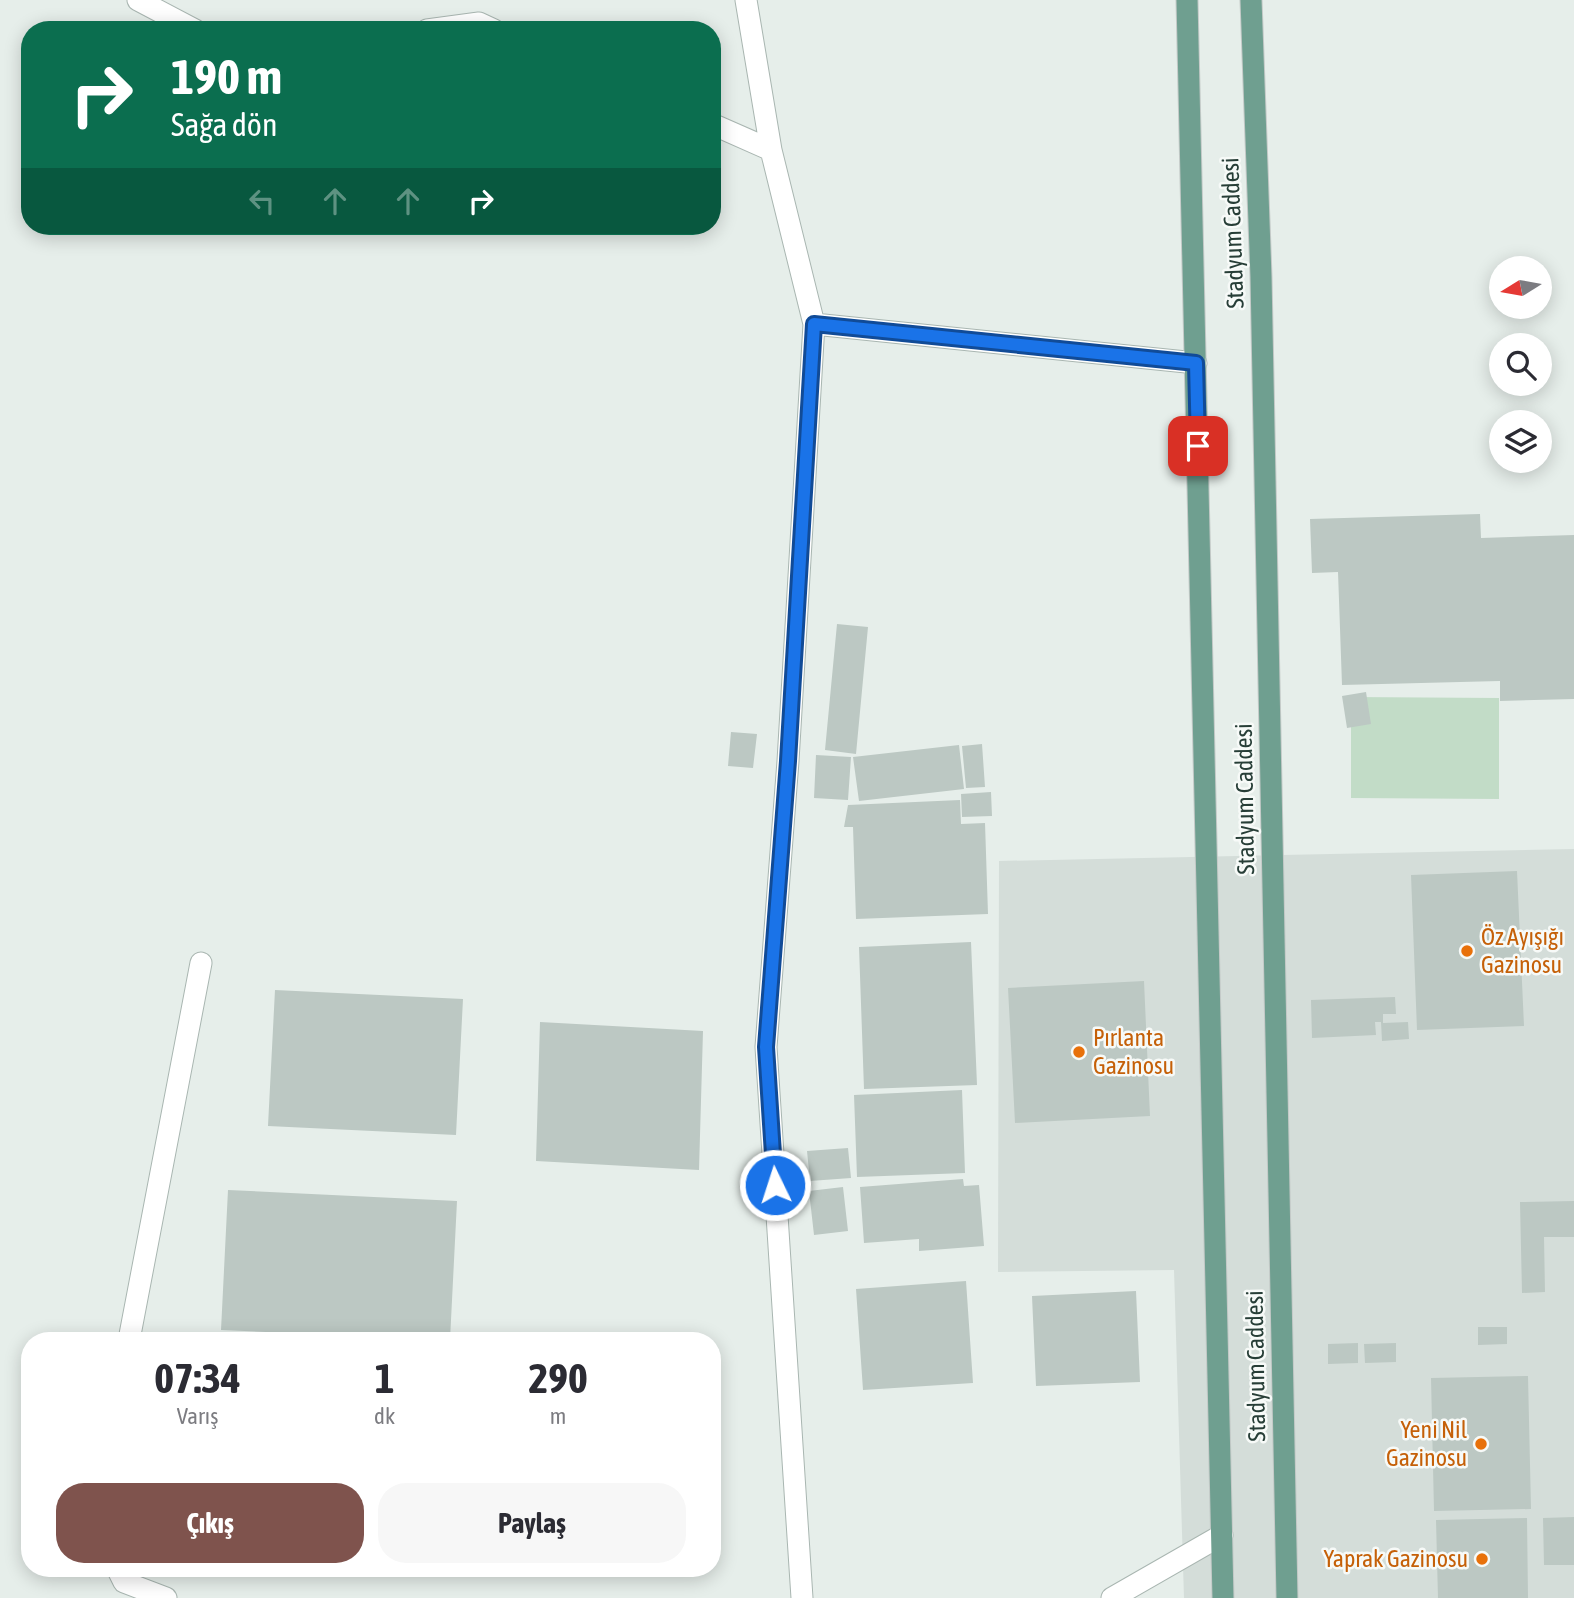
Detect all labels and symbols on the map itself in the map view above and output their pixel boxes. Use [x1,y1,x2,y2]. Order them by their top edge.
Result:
street label: Stadyum Caddesi [1216,157,1249,309]
north arrow [1489,256,1552,318]
pin [1168,416,1228,476]
street label: Stadyum Caddesi [1230,723,1259,875]
place label: Öz Ayışığı Gazinosu [1481,923,1564,978]
marker: Öz Ayışığı Gazinosu [1459,943,1475,959]
place label: Pırlanta Gazinosu [1093,1024,1174,1079]
marker: Pırlanta Gazinosu [1071,1044,1087,1060]
position arrow [738,1148,812,1222]
street label: Stadyum Caddesi [1241,1290,1270,1442]
place label: Yeni Nil Gazinosu [1386,1416,1468,1471]
marker: Yeni Nil Gazinosu [1473,1436,1489,1452]
place label: Yaprak Gazinosu [1324,1545,1468,1572]
marker: Yaprak Gazinosu [1474,1551,1490,1567]

